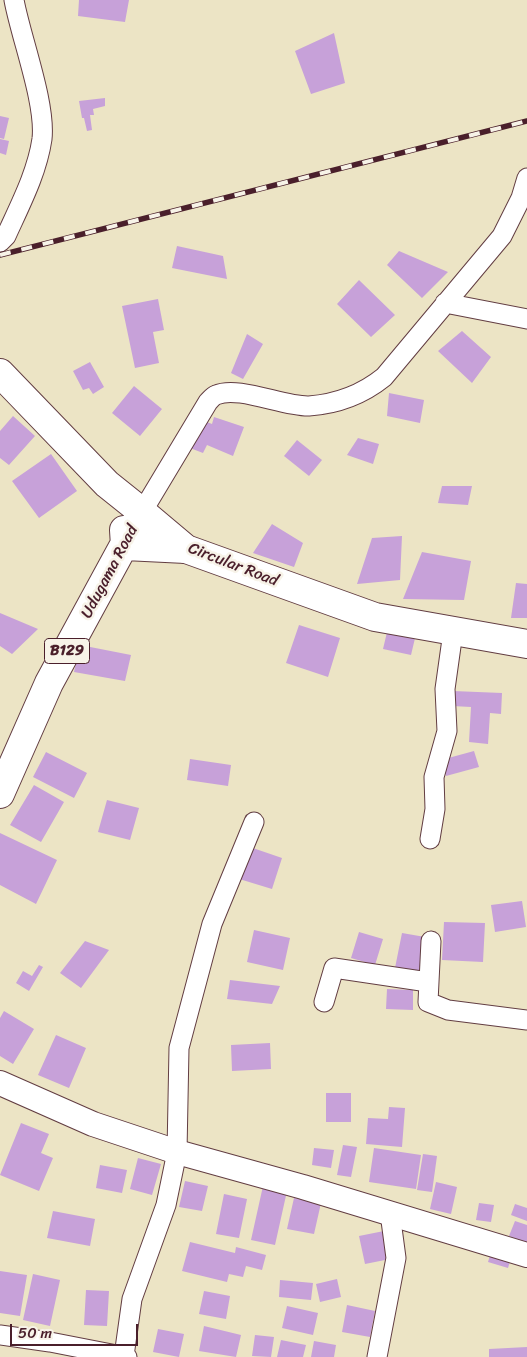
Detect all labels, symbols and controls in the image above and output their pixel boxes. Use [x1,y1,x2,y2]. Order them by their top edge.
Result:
street label: Udugama Road [77,522,143,622]
street label: Circular Road [185,539,281,591]
road number: B129 [44,638,90,664]
scale bar [12,1314,140,1346]
text: 50 m [18,1320,52,1346]

